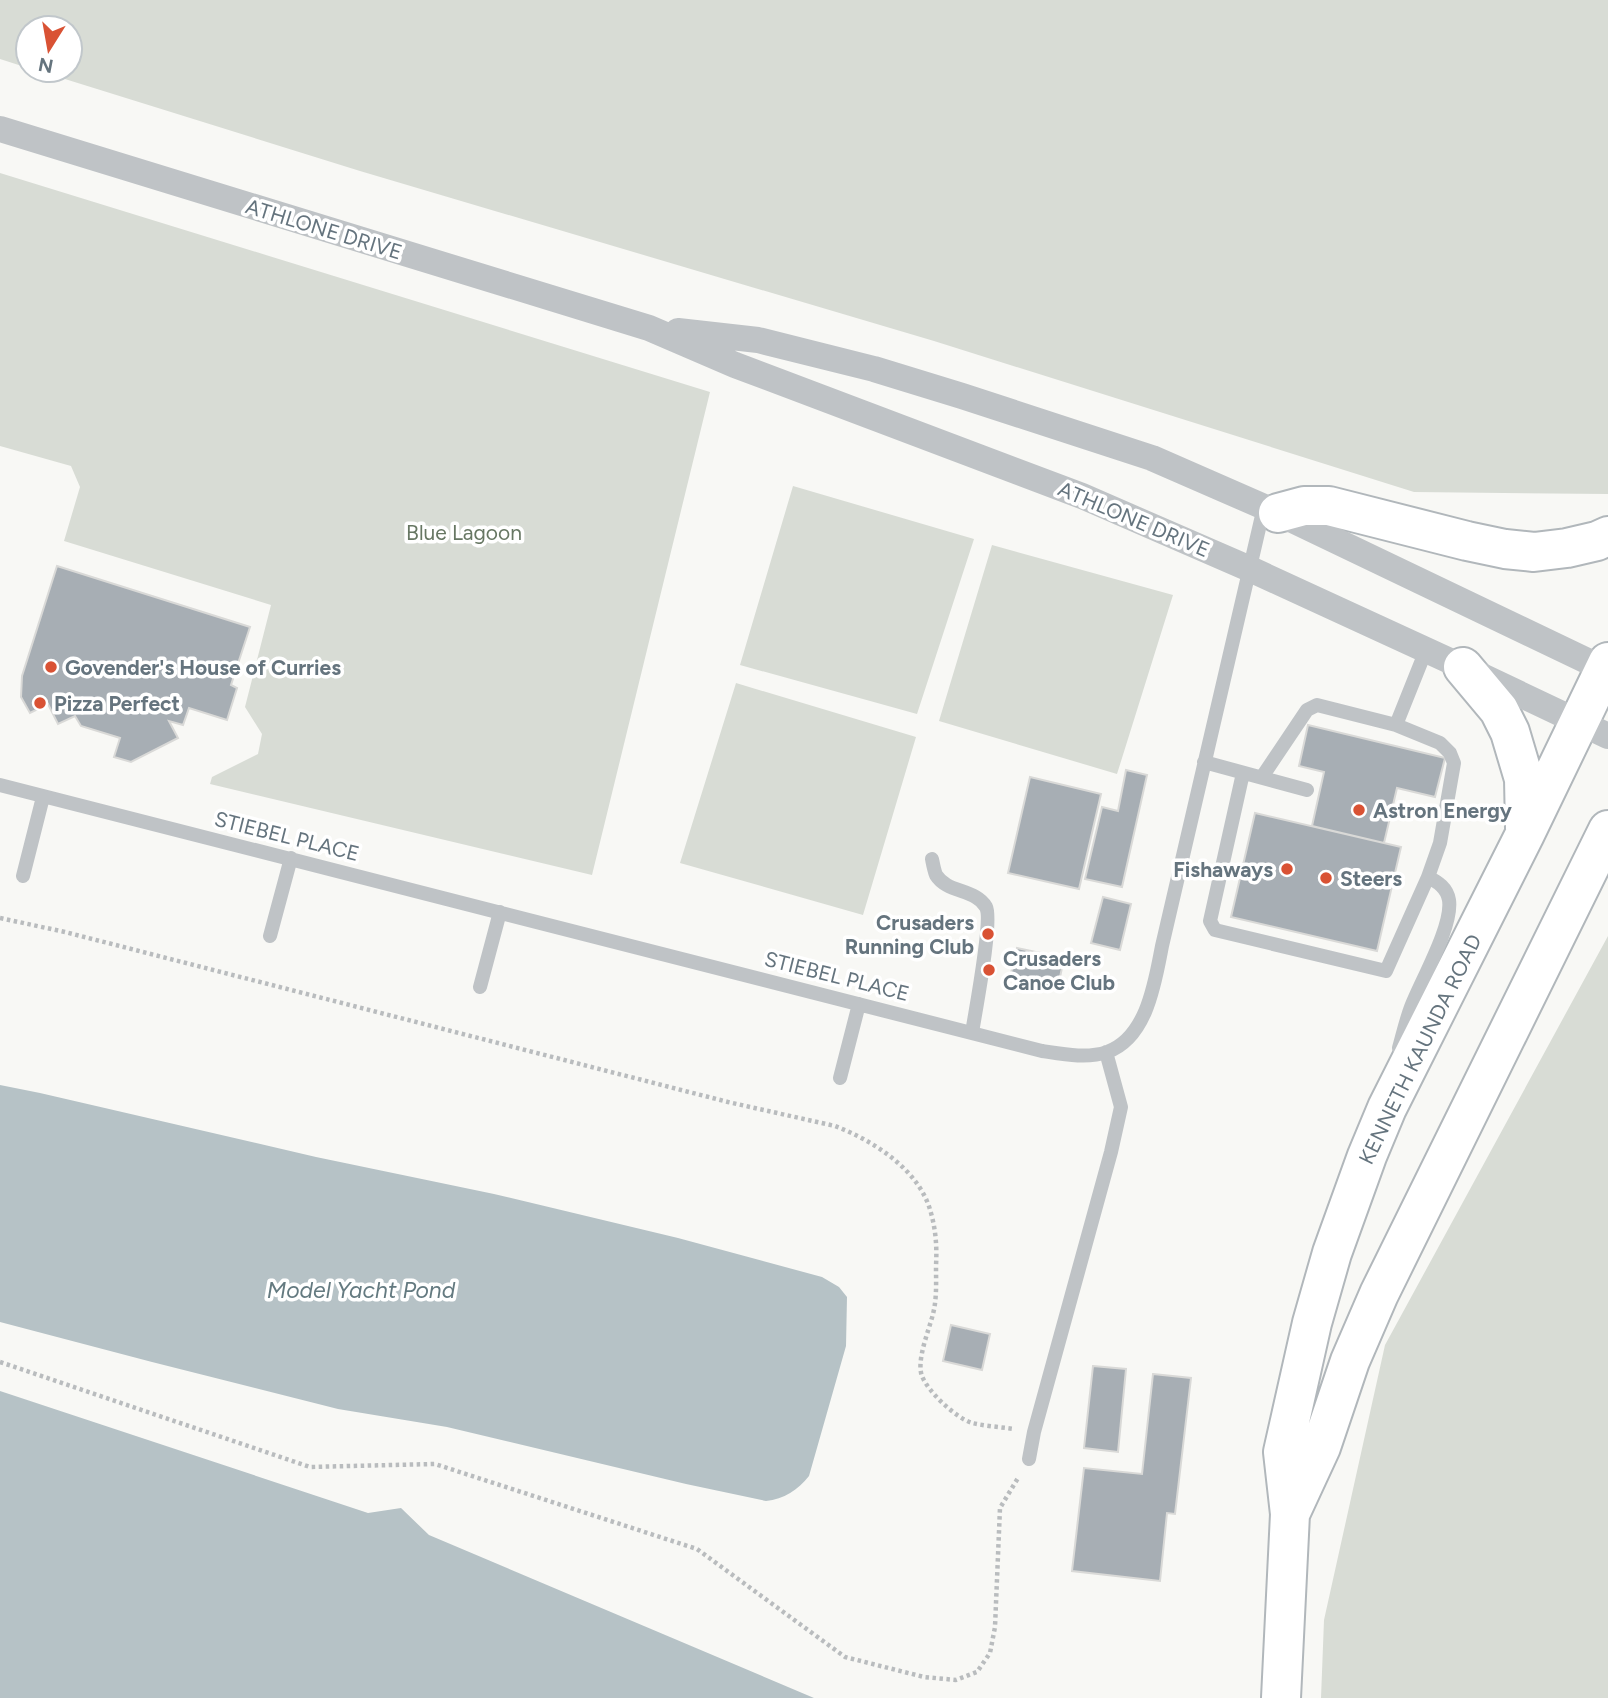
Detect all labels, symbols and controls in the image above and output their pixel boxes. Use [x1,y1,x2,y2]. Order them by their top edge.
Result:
north arrow [14,14,84,84]
text: N [36,53,55,78]
street label: ATHLONE DRIVE [243,193,405,265]
street label: ATHLONE DRIVE [1054,476,1214,562]
park label: Blue Lagoon [406,520,522,545]
place label: Govender's House of Curries [65,655,341,680]
marker: Govender's House of Curries [43,659,59,675]
place label: Pizza Perfect [54,691,180,716]
marker: Pizza Perfect [32,695,48,711]
place label: Astron Energy [1373,798,1513,823]
marker: Astron Energy [1351,802,1367,818]
street label: STIEBEL PLACE [212,806,362,866]
place label: Fishaways [1173,857,1273,882]
marker: Fishaways [1279,861,1295,877]
place label: Steers [1340,866,1402,891]
marker: Steers [1318,870,1334,886]
place label: Crusaders Running Club [845,910,974,959]
marker: Crusaders Running Club [980,926,996,942]
street label: KENNETH KAUNDA ROAD [1353,930,1487,1168]
street label: STIEBEL PLACE [762,946,912,1006]
place label: Crusaders Canoe Club [1003,946,1115,995]
marker: Crusaders Canoe Club [981,962,997,978]
water label: Model Yacht Pond [267,1276,456,1304]

